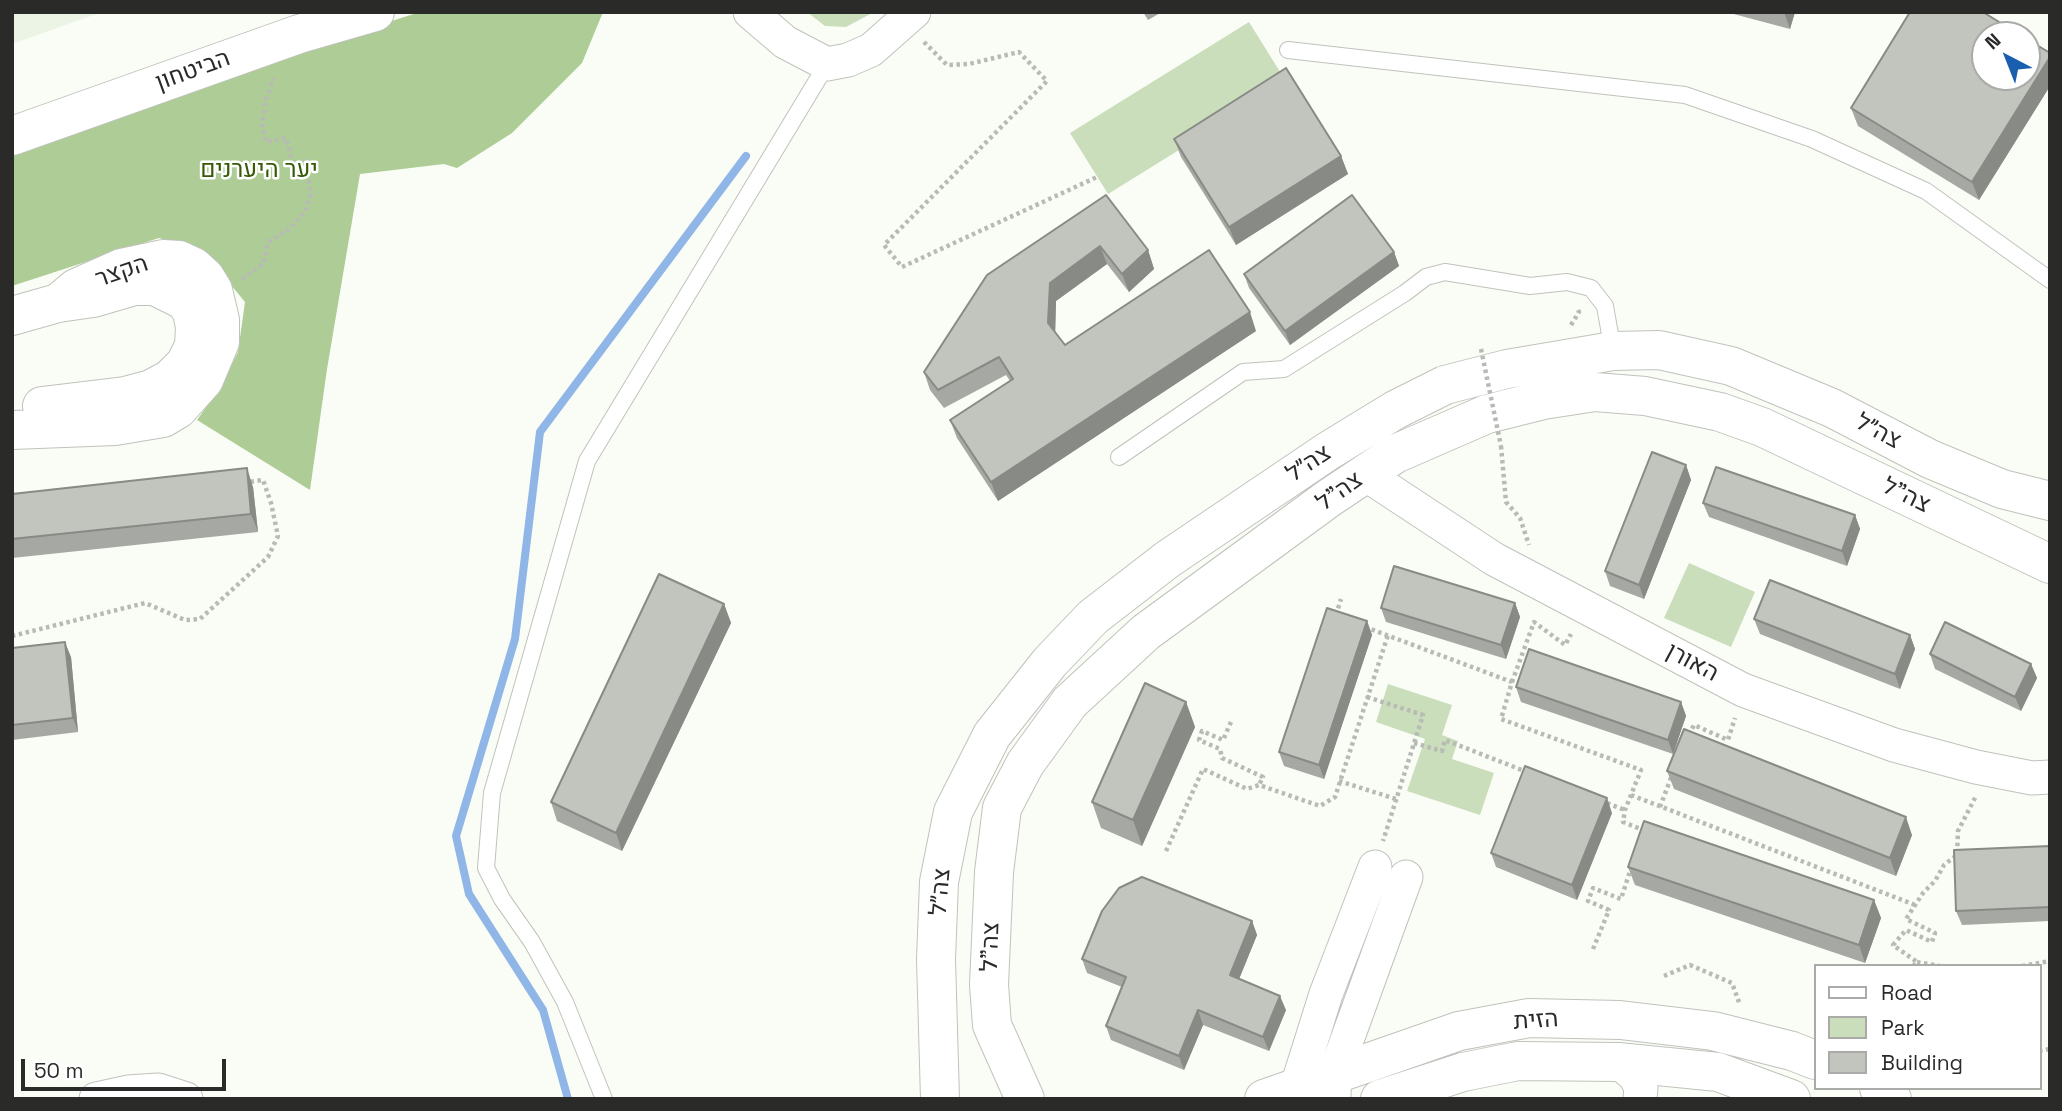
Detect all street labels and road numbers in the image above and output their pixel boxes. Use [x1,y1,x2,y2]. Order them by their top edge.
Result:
street label: הביטחון [152,44,234,98]
street label: הקצר [92,250,152,294]
street label: צה״ל [1850,408,1906,456]
street label: צה״ל [1281,439,1337,489]
street label: צה"ל [1311,466,1369,518]
street label: צה"ל [1877,472,1935,520]
street label: האורן [1661,637,1723,689]
street label: צה״ל [925,867,957,917]
street label: צה"ל [976,922,1006,972]
street label: הזית [1513,1005,1559,1037]

